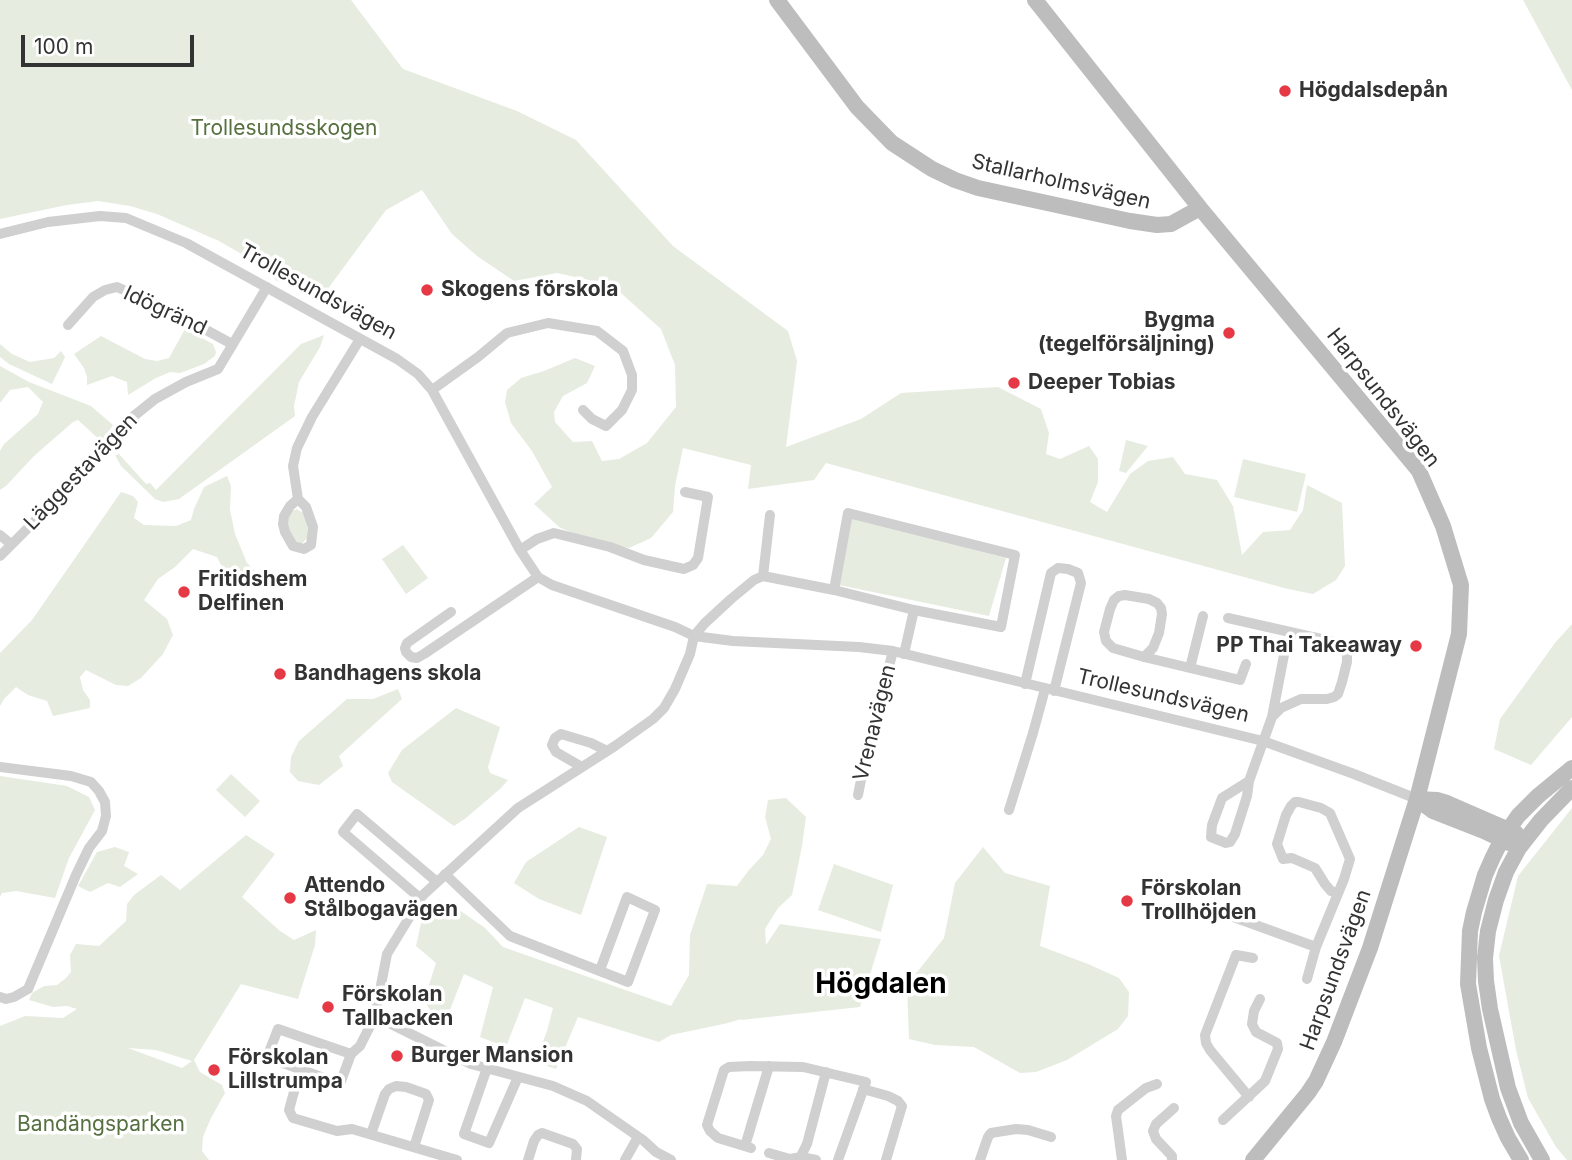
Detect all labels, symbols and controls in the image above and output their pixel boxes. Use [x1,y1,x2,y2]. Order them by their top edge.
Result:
scale bar [24,21,198,65]
text: 100 m [34,34,93,59]
place label: Högdalsdepån [1299,78,1448,104]
marker: Högdalsdepån [1277,83,1293,99]
park label: Trollesundsskogen [190,116,378,142]
street label: Stallarholmsvägen [969,149,1153,215]
street label: Trollesundsvägen [235,238,401,346]
place label: Skogens förskola [441,277,618,303]
street label: Idögränd [119,281,211,341]
marker: Skogens förskola [419,282,435,298]
place label: Bygma (tegelförsäljning) [1038,308,1215,358]
street label: Harpsundsvägen [1321,324,1445,472]
marker: Bygma (tegelförsäljning) [1221,325,1237,341]
place label: Deeper Tobias [1028,370,1176,396]
marker: Deeper Tobias [1006,375,1022,391]
street label: Läggestavägen [19,408,143,536]
place label: Fritidshem Delfinen [198,567,307,617]
marker: Fritidshem Delfinen [176,584,192,600]
place label: PP Thai Takeaway [1216,633,1402,659]
marker: PP Thai Takeaway [1408,638,1424,654]
place label: Bandhagens skola [294,661,481,687]
street label: Vrenavägen [848,662,902,784]
street label: Trollesundsvägen [1075,664,1251,728]
marker: Bandhagens skola [272,666,288,682]
place label: Attendo Stålbogavägen [304,873,458,923]
place label: Förskolan Trollhöjden [1141,876,1257,926]
street label: Harpsundsvägen [1295,886,1377,1054]
marker: Attendo Stålbogavägen [282,890,298,906]
marker: Förskolan Trollhöjden [1119,893,1135,909]
district label: Högdalen [815,968,947,1002]
place label: Förskolan Tallbacken [342,982,453,1032]
marker: Förskolan Tallbacken [320,999,336,1015]
place label: Burger Mansion [411,1043,574,1069]
place label: Förskolan Lillstrumpa [228,1045,343,1095]
marker: Burger Mansion [389,1048,405,1064]
marker: Förskolan Lillstrumpa [206,1062,222,1078]
park label: Bandängsparken [17,1112,185,1138]

